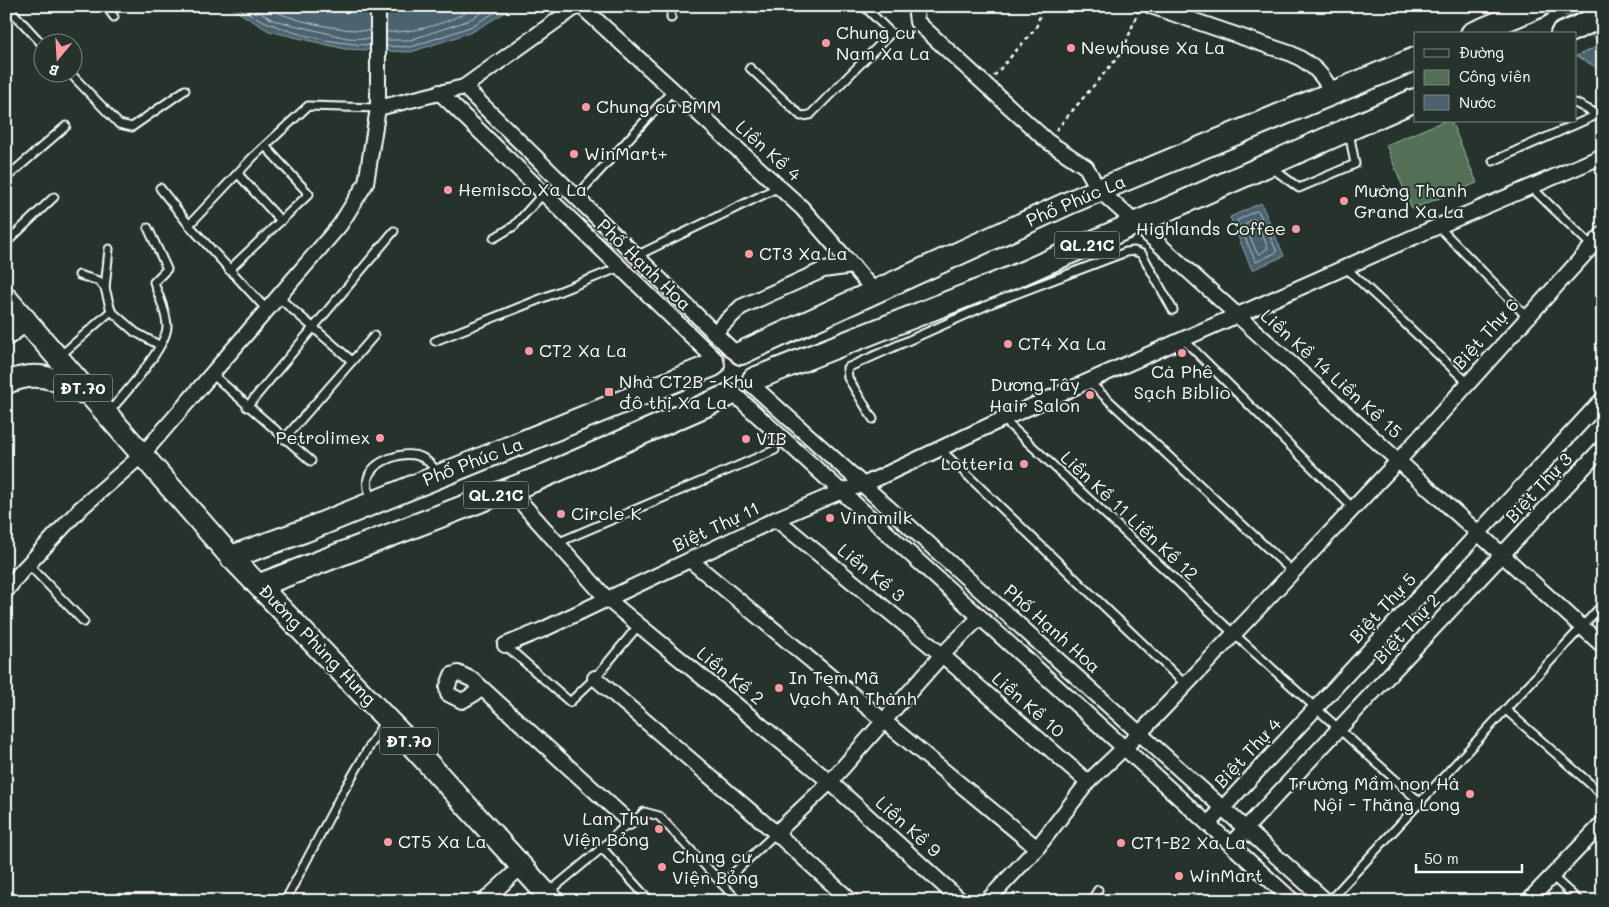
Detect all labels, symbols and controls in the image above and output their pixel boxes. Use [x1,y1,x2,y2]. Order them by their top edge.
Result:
place label: Chung cư Nam Xa La [836,20,930,65]
north arrow [32,32,82,82]
legend [1414,32,1576,122]
place label: Newhouse Xa La [1081,35,1225,59]
marker: Chung cư Nam Xa La [820,37,832,49]
marker: Newhouse Xa La [1065,42,1077,54]
text: Đường [1459,42,1504,62]
text: B [46,60,61,81]
text: Công viên [1459,66,1531,86]
text: Nước [1459,92,1496,112]
place label: Chung cư BMM [596,94,721,118]
marker: Chung cư BMM [580,101,592,113]
street label: Liền Kề 4 [731,114,807,186]
place label: WinMart+ [584,141,668,165]
marker: WinMart+ [568,148,580,160]
street label: Phố Phúc La [1022,168,1129,232]
place label: Hemisco Xa La [458,177,587,201]
place label: Mường Thanh Grand Xa La [1354,178,1467,223]
marker: Hemisco Xa La [442,184,454,196]
marker: Mường Thanh Grand Xa La [1338,195,1350,207]
street label: Phố Hạnh Hoa [592,213,697,315]
place label: Highlands Coffee [1136,216,1286,240]
marker: Highlands Coffee [1290,223,1302,235]
road number: QL.21C [1054,232,1120,258]
place label: CT3 Xa La [759,241,848,265]
marker: CT3 Xa La [743,248,755,260]
street label: Biệt Thự 6 [1447,293,1524,374]
street label: Liền Kề 14 Liền Kề 15 [1256,303,1407,443]
place label: CT4 Xa La [1018,331,1107,355]
place label: CT2 Xa La [539,338,627,362]
marker: CT4 Xa La [1002,338,1014,350]
marker: CT2 Xa La [523,345,535,357]
marker: Cà Phê Sạch Biblio [1176,347,1188,359]
place label: Cà Phê Sạch Biblio [1134,359,1231,404]
place label: Nhà CT2B - Khu đô thị Xa La [619,369,754,414]
place label: Dương Tây Hair Salon [989,372,1080,417]
road number: ĐT.70 [54,374,112,402]
marker: Nhà CT2B - Khu đô thị Xa La [603,386,615,398]
marker: Dương Tây Hair Salon [1084,389,1096,401]
place label: Petrolimex [276,425,370,449]
place label: VIB [756,426,787,450]
street label: Phố Phúc La [419,431,526,491]
marker: Petrolimex [374,432,386,444]
marker: VIB [740,433,752,445]
street label: Liền Kề 11 Liền Kề 12 [1056,445,1203,585]
street label: Biệt Thự 3 [1500,447,1577,528]
place label: Lotteria [941,451,1014,475]
marker: Lotteria [1018,458,1030,470]
road number: QL.21C [464,482,528,508]
street label: Biệt Thự 11 [668,495,763,557]
place label: Circle K [571,501,641,525]
place label: Vinamilk [840,505,912,529]
marker: Circle K [555,508,567,520]
marker: Vinamilk [824,512,836,524]
street label: Liền Kề 3 [833,538,910,607]
street label: Biệt Thự 5 [1344,567,1421,648]
street label: Đường Phùng Hưng [254,578,382,710]
street label: Phố Hạnh Hoa [999,578,1106,678]
street label: Biệt Thự 2 [1368,588,1445,668]
street label: Liền Kề 2 [692,641,769,710]
place label: In Tem Mã Vạch An Thành [789,665,917,710]
street label: Liền Kề 10 [987,666,1070,742]
marker: In Tem Mã Vạch An Thành [773,682,785,694]
street label: Biệt Thự 4 [1209,712,1286,793]
road number: ĐT.70 [380,728,438,754]
place label: Trường Mầm non Hà Nội - Thăng Long [1288,771,1460,816]
marker: Trường Mầm non Hà Nội - Thăng Long [1464,788,1476,800]
street label: Liền Kề 9 [871,790,947,862]
place label: Lan Thu Viện Bỏng [563,806,649,851]
marker: Lan Thu Viện Bỏng [653,823,665,835]
place label: CT5 Xa La [398,829,487,853]
place label: CT1-B2 Xa La [1131,830,1246,854]
marker: CT5 Xa La [382,836,394,848]
marker: CT1-B2 Xa La [1115,837,1127,849]
scale bar [1416,842,1523,874]
place label: Chung cư Viện Bỏng [672,844,758,889]
text: 50 m [1424,848,1459,868]
marker: Chung cư Viện Bỏng [656,861,668,873]
place label: WinMart [1189,863,1263,887]
marker: WinMart [1173,870,1185,882]

